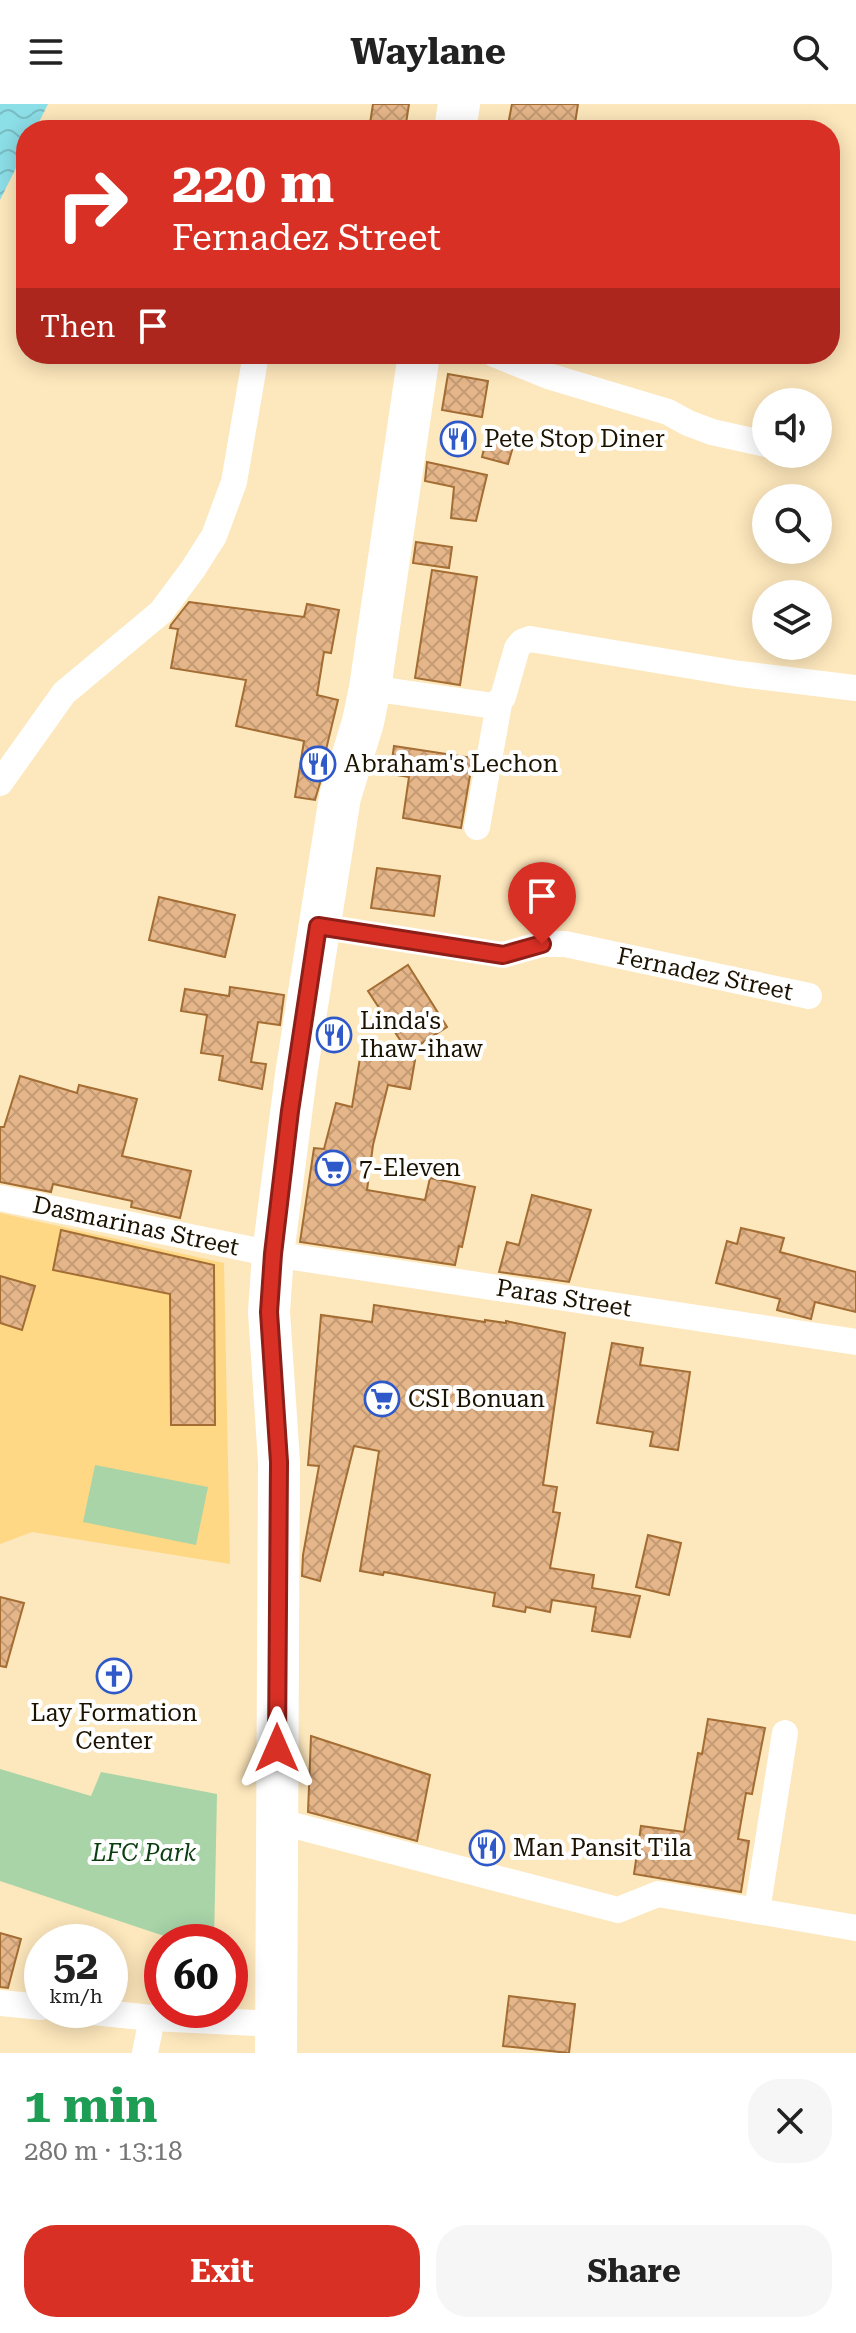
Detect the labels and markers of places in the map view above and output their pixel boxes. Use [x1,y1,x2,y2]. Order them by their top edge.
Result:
restaurant icon: Pete Stop Diner [439,420,477,458]
place label: Pete Stop Diner [484,425,665,453]
restaurant icon: Abraham's Lechon [299,745,337,783]
place label: Abraham's Lechon [344,750,558,778]
pin [508,862,576,944]
place label: Linda's Ihaw-ihaw [360,1007,483,1063]
restaurant icon: Linda's Ihaw-ihaw [315,1016,353,1054]
supermarket icon: 7-Eleven [314,1149,352,1187]
place label: 7-Eleven [359,1154,461,1182]
supermarket icon: CSI Bonuan [363,1380,401,1418]
place label: CSI Bonuan [408,1385,545,1413]
church icon: Lay Formation Center [95,1657,133,1695]
place label: Lay Formation Center [30,1699,198,1755]
restaurant icon: Man Pansit Tila [468,1829,506,1867]
place label: Man Pansit Tila [513,1834,692,1862]

